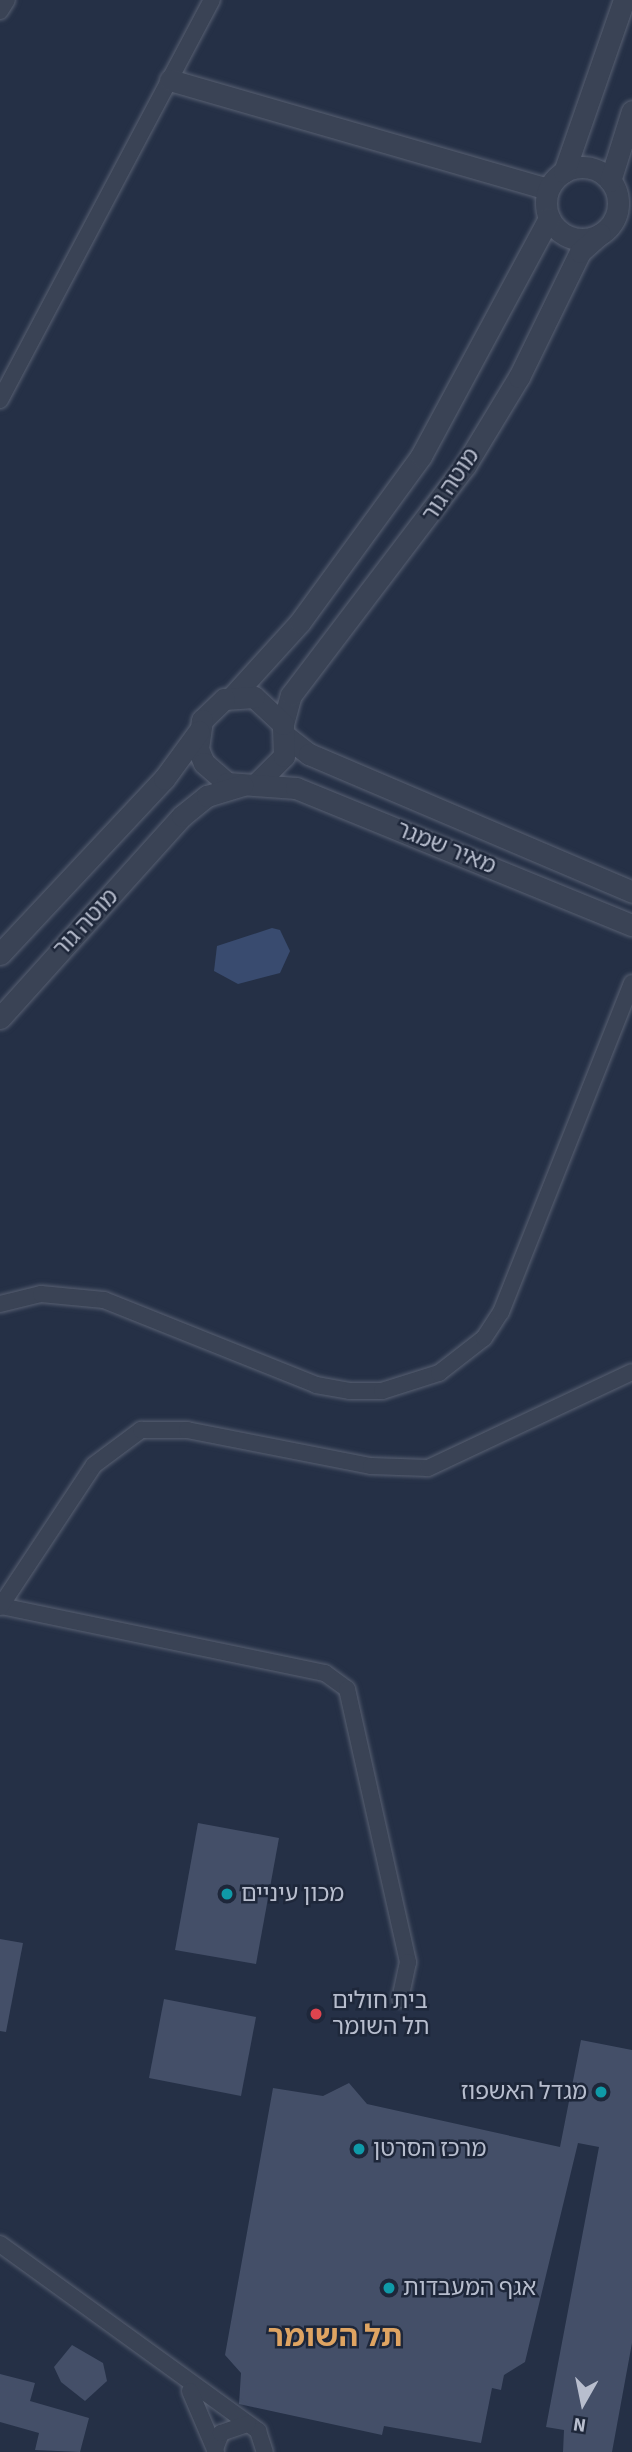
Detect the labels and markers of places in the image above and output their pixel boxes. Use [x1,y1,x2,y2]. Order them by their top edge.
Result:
place label: מכון עיניים [241,1880,344,1908]
marker: מכון עיניים [219,1886,235,1902]
place label: בית חולים תל השומר [332,1987,430,2041]
marker: בית חולים תל השומר [306,2004,326,2024]
place label: מגדל האשפוז [461,2078,587,2106]
marker: מגדל האשפוז [593,2084,609,2100]
place label: מרכז הסרטן [373,2135,486,2163]
marker: מרכז הסרטן [351,2141,367,2157]
place label: אגף המעבדות [403,2274,536,2302]
marker: אגף המעבדות [381,2280,397,2296]

